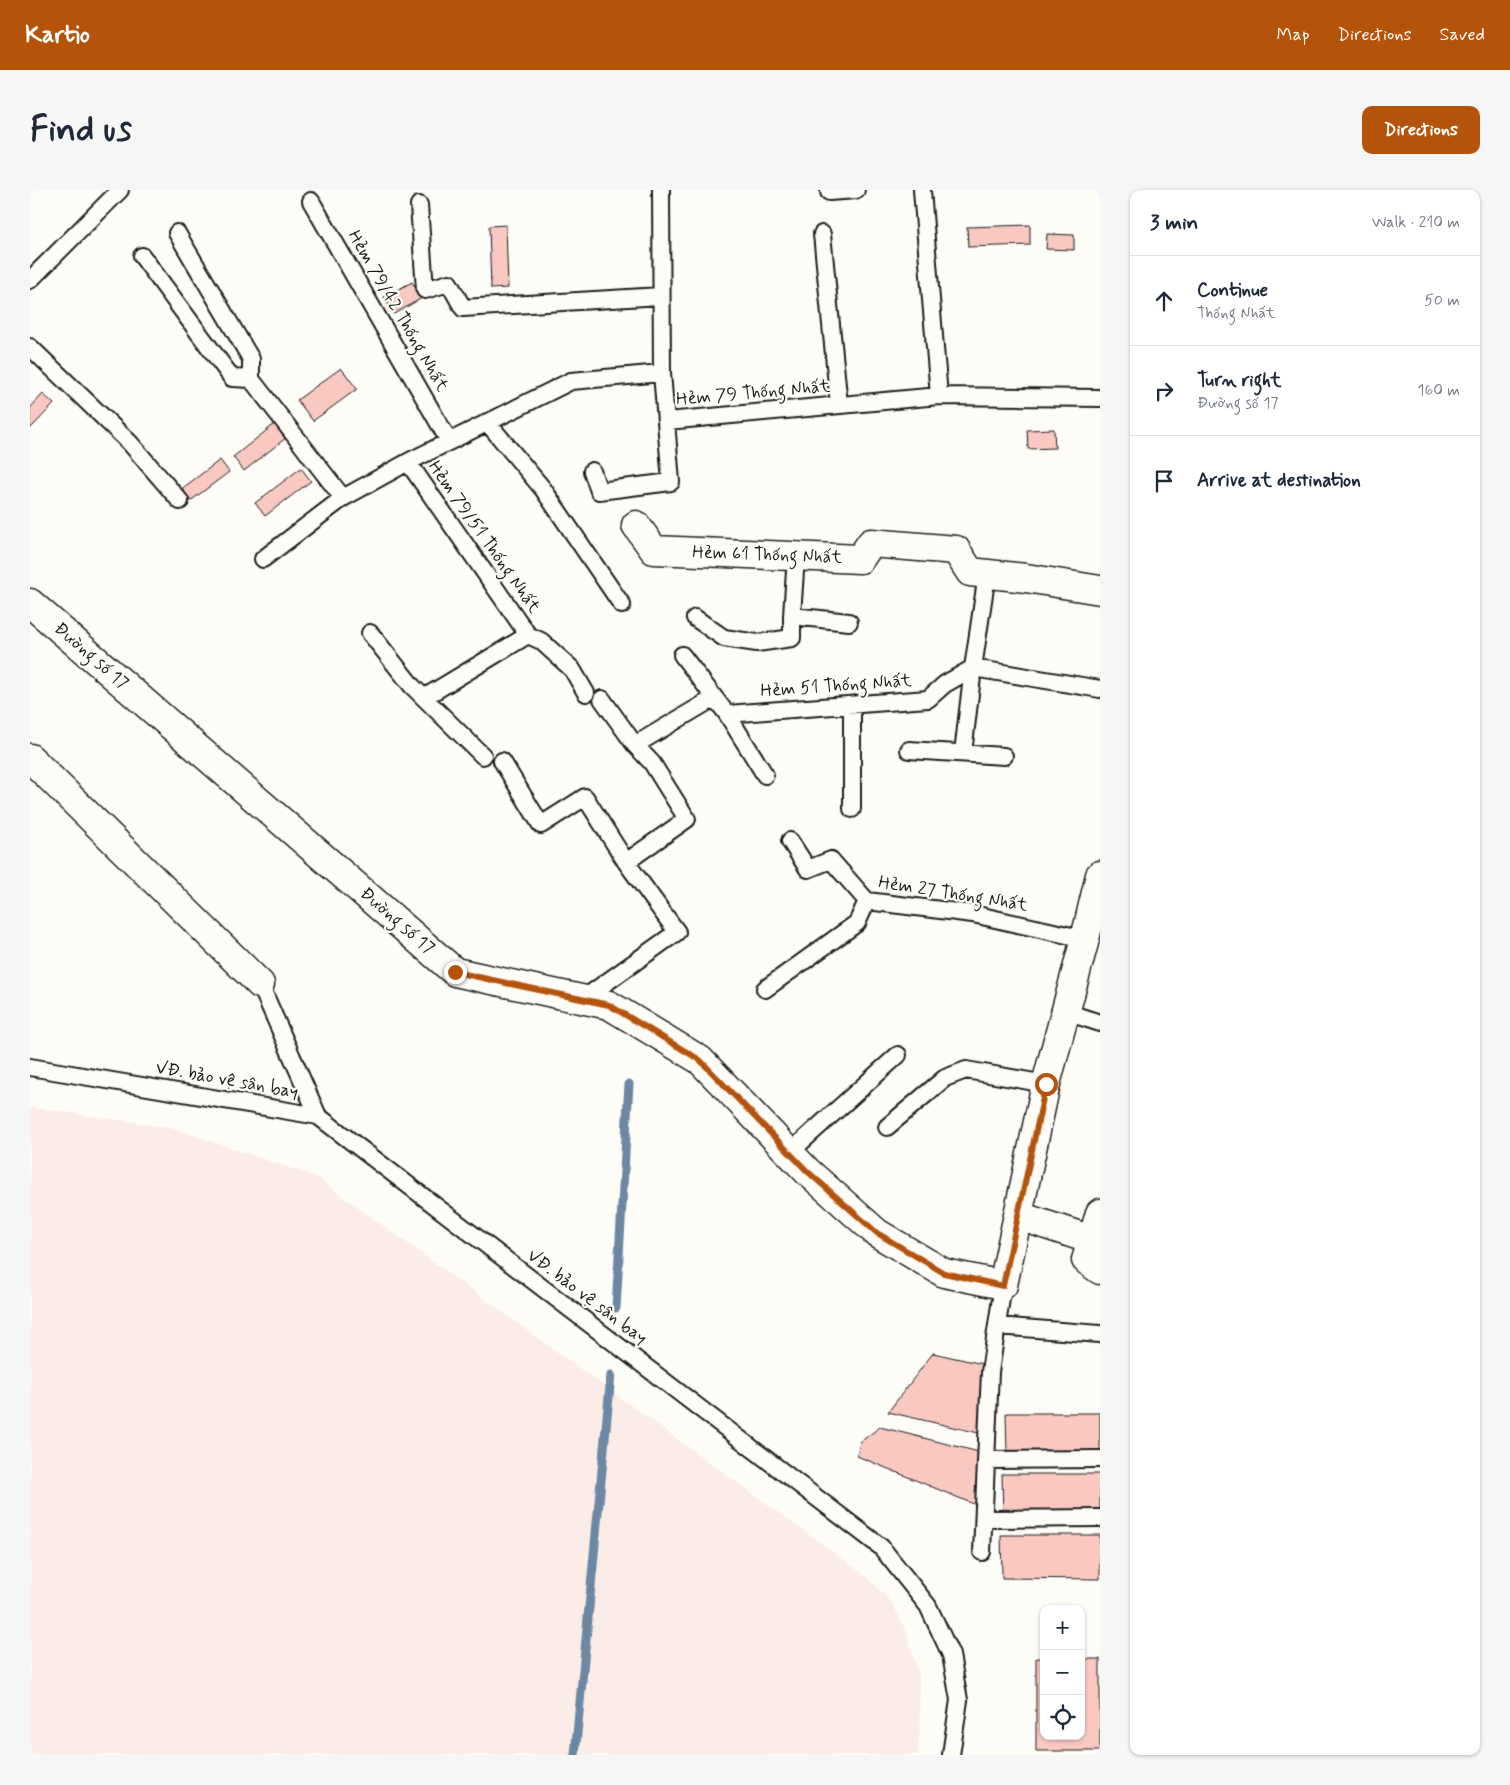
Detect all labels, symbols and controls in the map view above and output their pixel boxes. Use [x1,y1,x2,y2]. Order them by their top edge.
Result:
text: Kartio [25,20,90,51]
text: Map [1277,23,1310,47]
text: Directions [1338,23,1412,47]
text: Saved [1440,23,1485,47]
button: Directions [1362,106,1480,154]
text: Find us [30,107,132,153]
text: 3 min [1150,209,1198,237]
text: Walk · 210 m [1372,212,1460,233]
street label: Hẻm 79/42 Thống Nhất [340,226,454,397]
text: Continue [1197,278,1268,303]
icon: ahead [1150,287,1178,315]
text: 50 m [1424,290,1460,311]
text: Thống Nhất [1197,303,1275,324]
text: Turn right [1197,368,1281,393]
street label: Hẻm 79 Thống Nhất [675,374,832,414]
icon: right [1150,377,1178,405]
text: 160 m [1417,380,1460,401]
text: Đường số 17 [1197,393,1278,414]
street label: Hẻm 79/51 Thống Nhất [421,456,546,619]
icon: arrive [1150,467,1178,495]
text: Arrive at destination [1197,468,1361,493]
street label: Hẻm 61 Thống Nhất [692,540,843,572]
street label: Đường số 17 [47,617,133,697]
street label: Hẻm 51 Thống Nhất [760,669,913,705]
street label: Hẻm 27 Thống Nhất [876,870,1030,920]
street label: Đường số 17 [353,882,439,962]
route end [444,961,467,984]
street label: VĐ. bảo vệ sân bay [154,1056,300,1104]
route start [1035,1073,1058,1096]
street label: VĐ. bảo vệ sân bay [522,1244,652,1350]
map controls [1040,1605,1085,1740]
button: + [1040,1605,1085,1650]
button: − [1040,1650,1085,1695]
button: locate [1040,1695,1085,1740]

